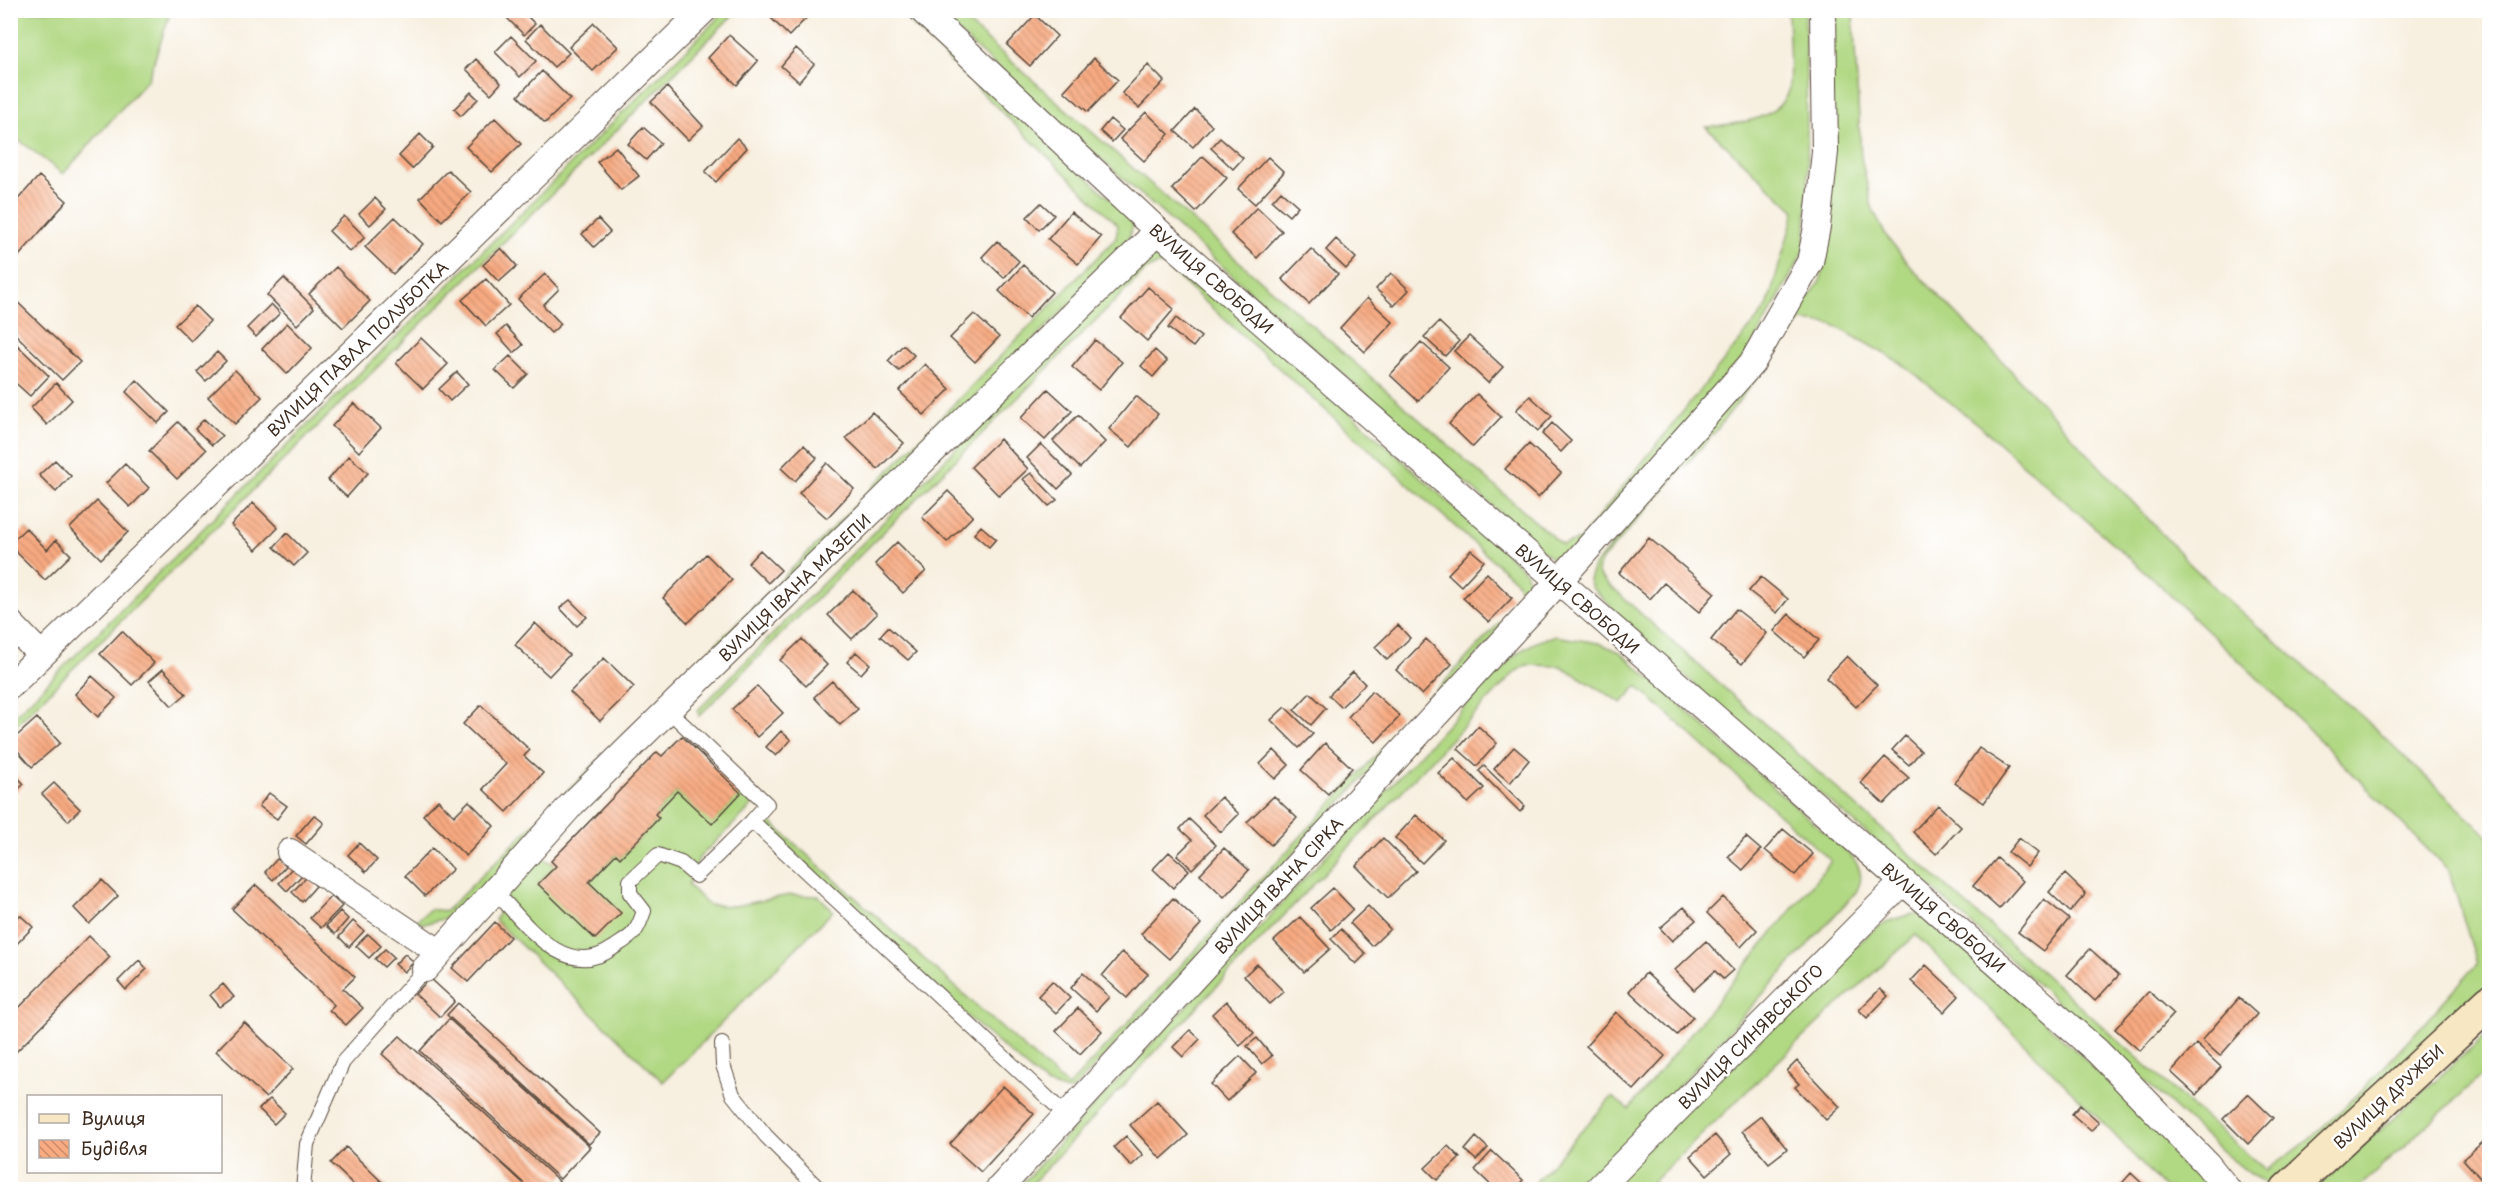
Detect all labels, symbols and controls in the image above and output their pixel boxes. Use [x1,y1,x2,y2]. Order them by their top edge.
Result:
street label: ВУЛИЦЯ СВОБОДИ [1145,217,1279,339]
street label: ВУЛИЦЯ ПАВЛА ПОЛУБОТКА [261,255,453,441]
street label: ВУЛИЦЯ ІВАНА МАЗЕПИ [713,508,875,666]
street label: ВУЛИЦЯ СВОБОДИ [1511,537,1645,659]
street label: ВУЛИЦЯ ІВАНА СІРКА [1208,811,1348,959]
street label: ВУЛИЦЯ СВОБОДИ [1877,856,2011,978]
street label: ВУЛИЦЯ СИНЯВСЬКОГО [1672,958,1828,1114]
street label: ВУЛИЦЯ ДРУЖБИ [2327,1038,2449,1154]
legend [27,1095,222,1173]
text: Вулиця [81,1104,146,1131]
text: Будівля [81,1134,148,1161]

